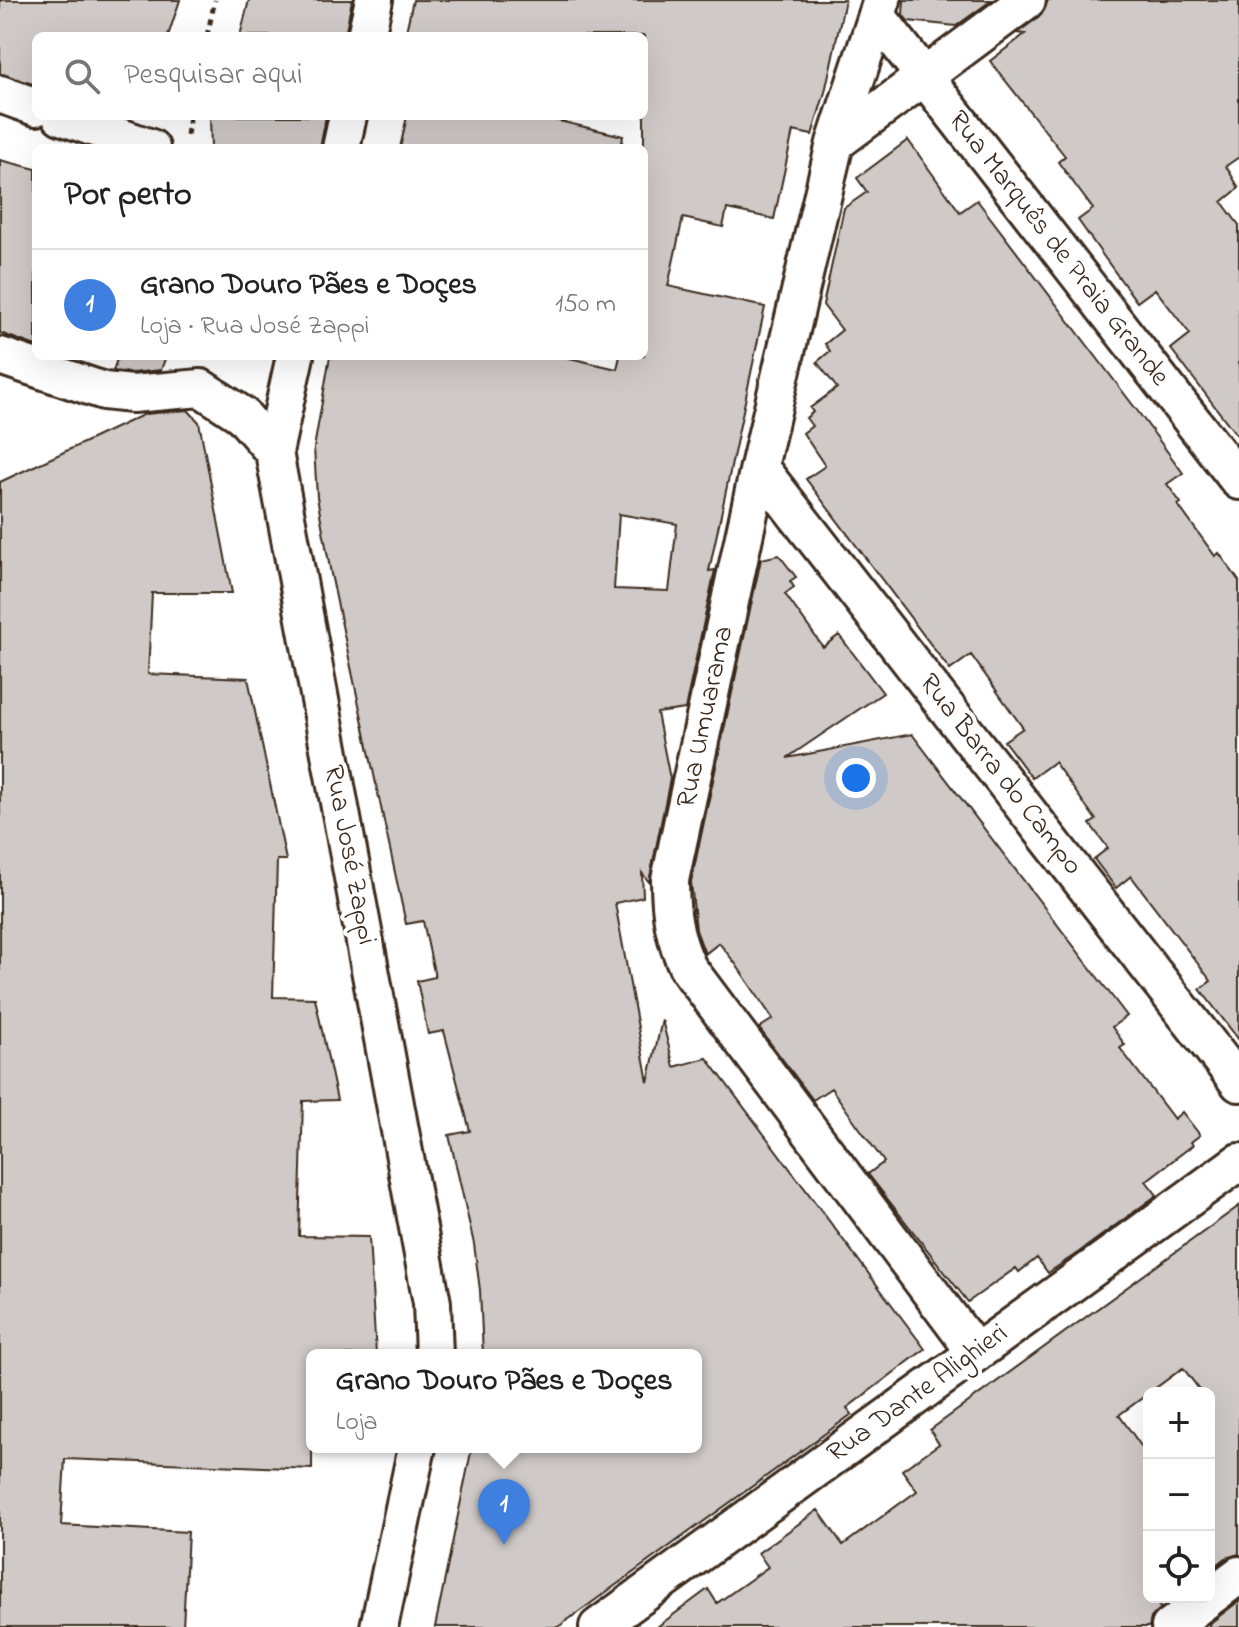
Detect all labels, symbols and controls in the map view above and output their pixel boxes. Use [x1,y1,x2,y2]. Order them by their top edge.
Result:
search box [32,32,648,120]
icon: search [60,54,104,98]
text: Pesquisar aqui [124,54,303,98]
street label: Rua Marquês de Praia Grande [937,102,1179,396]
text: Por perto [64,171,192,221]
text: Grano Douro Pães e Doçes [140,264,477,308]
text: 1 [86,286,94,324]
text: 150 m [555,286,616,324]
text: Loja · Rua José Zappi [140,308,369,346]
street label: Rua Umuarama [667,622,745,812]
street label: Rua Barra do Campo [908,665,1092,885]
your location [836,758,876,798]
street label: Rua José Zappi [312,762,386,948]
street label: Rua Dante Alighieri [819,1314,1017,1474]
popup [306,1349,702,1453]
text: Grano Douro Pães e Doçes [336,1360,672,1404]
map controls [1143,1387,1215,1603]
button: + [1143,1387,1215,1459]
text: Loja [336,1404,377,1442]
button: − [1143,1459,1215,1531]
pin: 1 [478,1479,530,1545]
button: locate [1143,1531,1215,1603]

